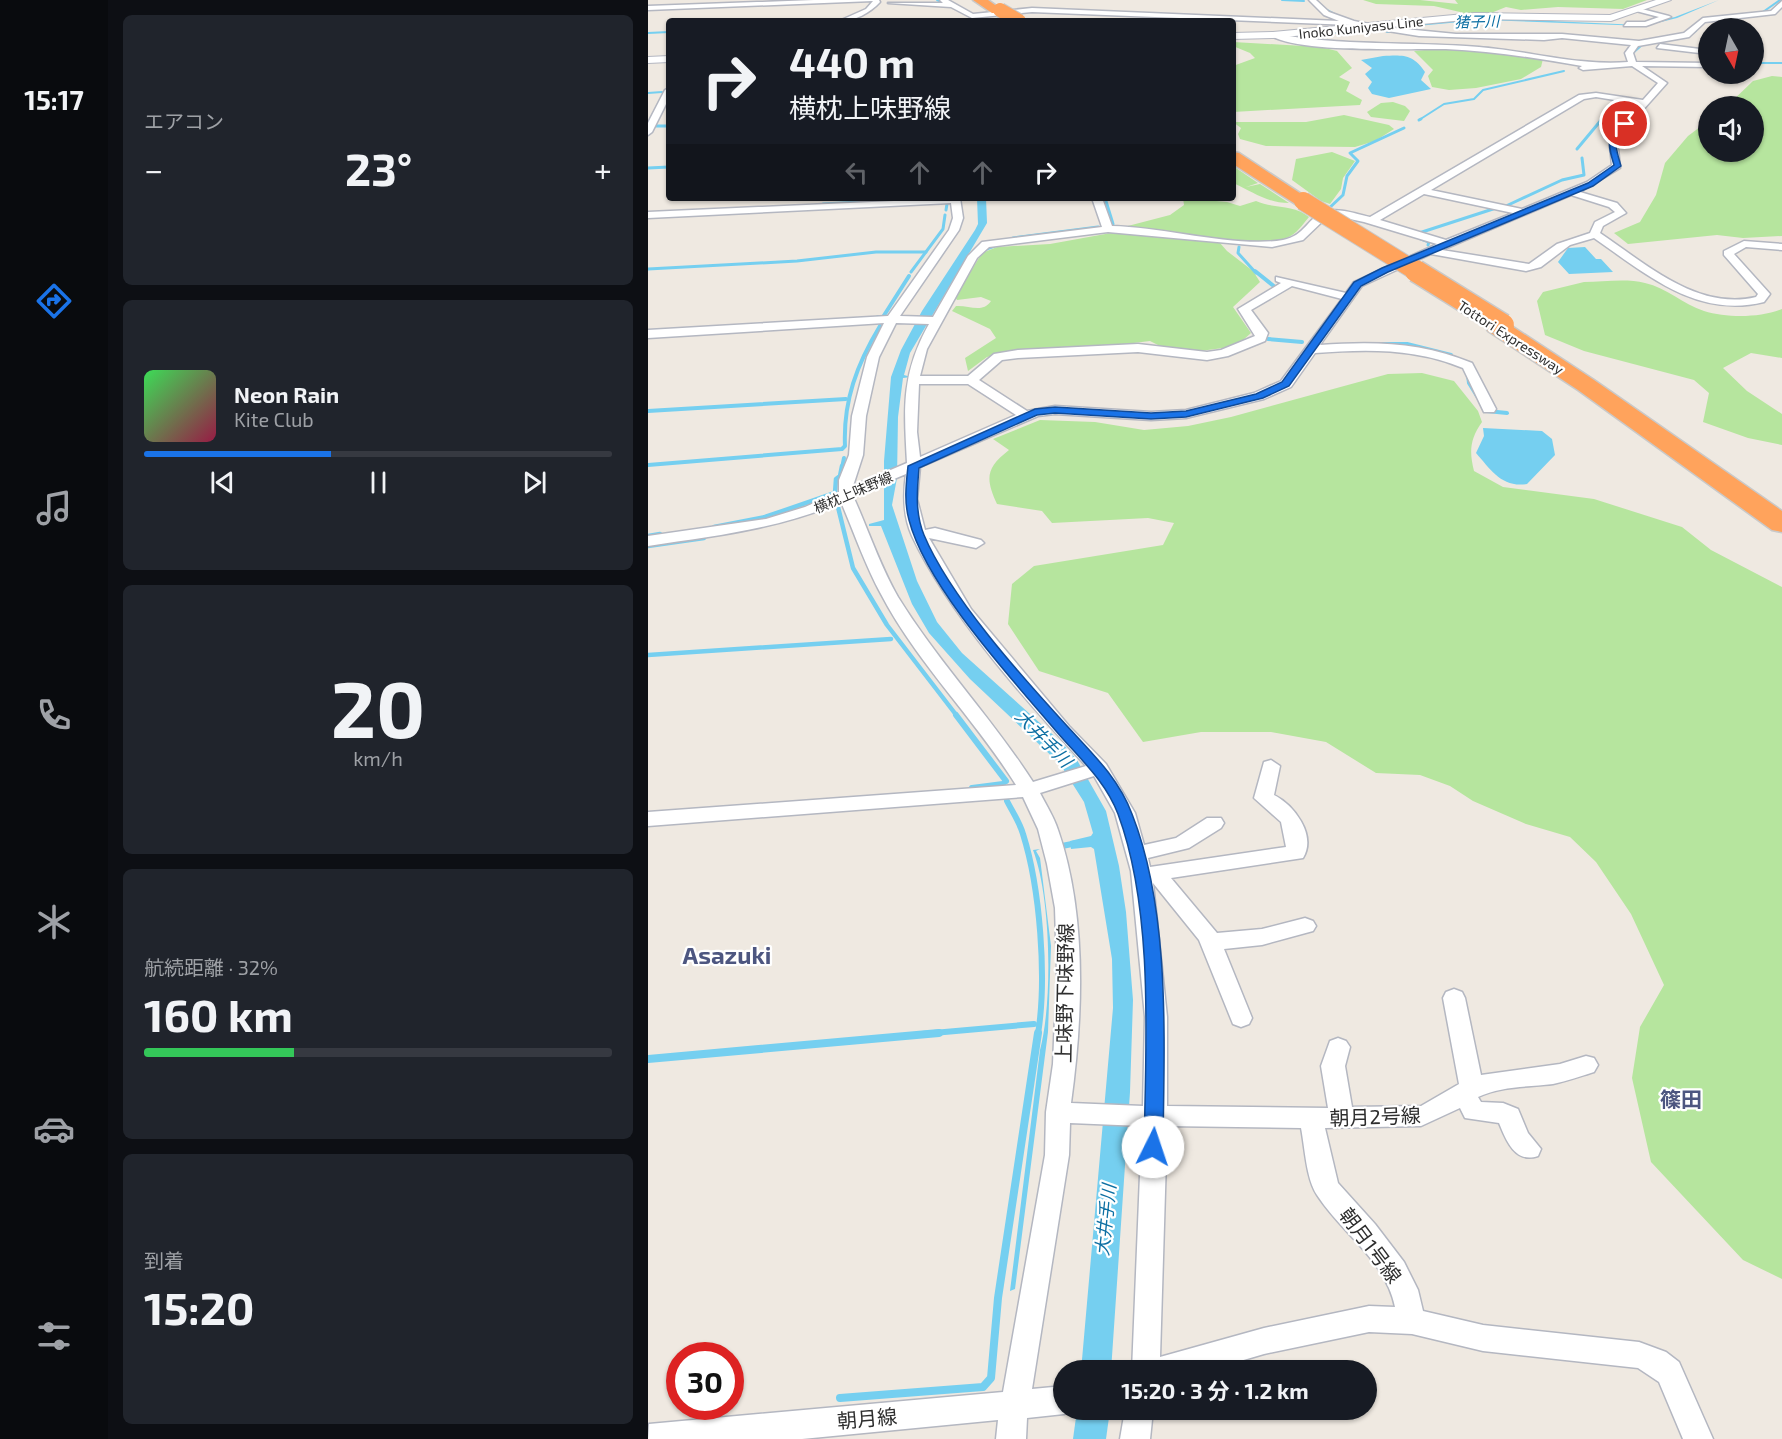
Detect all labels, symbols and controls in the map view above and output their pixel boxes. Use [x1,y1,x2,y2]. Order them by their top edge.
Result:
street label: Inoko Kuniyasu Line [1298,12,1424,42]
water label: 猪子川 [1454,12,1502,30]
north arrow [1698,18,1764,84]
map controls [1698,18,1764,162]
text: 440 m [789,36,915,86]
icon: right [690,42,768,120]
text: 15:17 [24,83,84,115]
text: 横枕上味野線 [789,91,951,123]
button: sound [1698,96,1764,162]
pin [1599,98,1650,149]
icon: arrive [1608,107,1641,140]
text: エアコン [144,109,224,133]
text: 23° [345,141,412,195]
text: − [144,149,163,189]
text: + [594,149,612,189]
icon: left [840,156,873,189]
icon: ahead [903,156,936,189]
icon: ahead [966,156,999,189]
icon: right [1029,156,1062,189]
icon: directions [33,280,75,322]
street label: Tottori Expressway [1455,297,1567,378]
text: Neon Rain [234,381,339,407]
text: Kite Club [234,407,314,431]
icon: previous [206,466,239,499]
icon: pause [362,466,395,499]
icon: next [518,466,551,499]
street label: 横枕上味野線 [811,468,895,516]
icon: music [33,487,75,529]
text: 20 [331,660,425,754]
icon: phone [33,694,75,736]
water label: 大井手川 [1011,704,1078,773]
text: km/h [353,746,403,770]
icon: climate [33,901,75,943]
street label: 上味野下味野線 [1051,923,1077,1063]
district label: Asazuki [683,940,772,969]
text: 航続距離 · 32% [144,955,278,979]
text: 160 km [144,987,293,1041]
district label: 篠田 [1660,1086,1702,1111]
street label: 朝月2号線 [1329,1102,1421,1130]
icon: car [33,1108,75,1150]
position arrow [1121,1115,1185,1179]
water label: 大井手川 [1090,1181,1120,1257]
street label: 朝月1号線 [1335,1203,1407,1287]
text: 到着 [144,1248,184,1272]
text: 15:20 [144,1280,254,1334]
icon: filters [33,1315,75,1357]
speed limit sign: 30 [666,1342,744,1420]
text: 15:20 · 3 分 · 1.2 km [1121,1377,1309,1403]
street label: 朝月線 [836,1403,898,1433]

